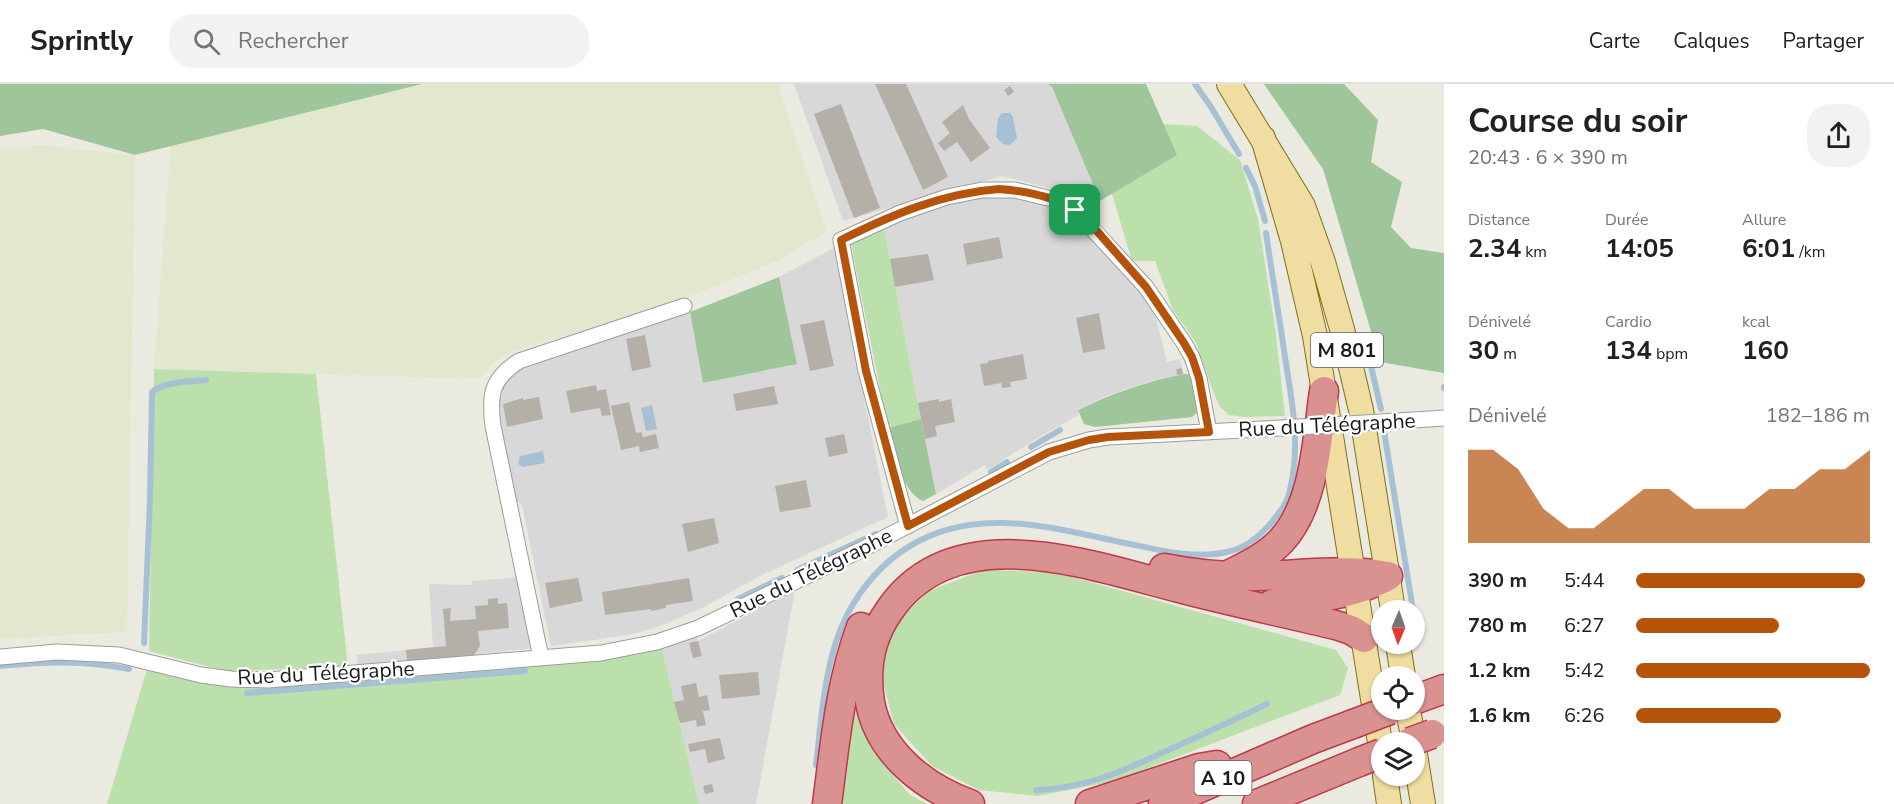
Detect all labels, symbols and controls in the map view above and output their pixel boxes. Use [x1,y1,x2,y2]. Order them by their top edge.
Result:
search box [169,14,589,68]
text: Sprintly [30,22,133,60]
icon: search [190,25,223,58]
text: Rechercher [238,26,349,56]
text: Carte [1589,27,1640,55]
text: Calques [1673,27,1750,55]
text: Partager [1783,27,1864,55]
text: Course du soir [1468,99,1687,144]
button: share [1807,104,1870,167]
text: 20:43 · 6 × 390 m [1468,144,1628,171]
pin [1049,184,1100,235]
icon: arrive [1058,193,1091,226]
text: Distance [1468,209,1530,231]
text: Durée [1605,209,1649,231]
text: Allure [1742,209,1786,231]
text: 2.34 [1468,231,1521,266]
text: 14:05 [1605,231,1674,266]
text: 6:01 [1742,231,1795,266]
text: km [1521,241,1547,263]
text: /km [1795,241,1826,263]
text: Dénivelé [1468,311,1531,333]
text: Cardio [1605,311,1652,333]
text: kcal [1742,311,1770,333]
road number: M 801 [1311,333,1383,367]
text: 30 [1468,333,1499,368]
text: 134 [1605,333,1652,368]
text: 160 [1742,333,1789,368]
text: m [1499,343,1517,365]
text: bpm [1652,343,1688,365]
text: Dénivelé [1468,402,1547,429]
text: 182–186 m [1766,402,1870,429]
street label: Rue du Télégraphe [1238,406,1416,444]
street label: Rue du Télégraphe [725,522,897,624]
text: 390 m [1468,567,1527,594]
text: 5:44 [1564,567,1605,594]
north arrow [1371,600,1425,654]
map controls [1371,600,1425,786]
text: 780 m [1468,612,1527,639]
text: 6:27 [1564,612,1605,639]
street label: Rue du Télégraphe [237,654,415,692]
text: 1.2 km [1468,657,1531,684]
text: 5:42 [1564,657,1605,684]
button: locate [1371,666,1425,720]
text: 1.6 km [1468,702,1531,729]
text: 6:26 [1564,702,1605,729]
button: layers [1371,732,1425,786]
road number: A 10 [1194,761,1252,795]

